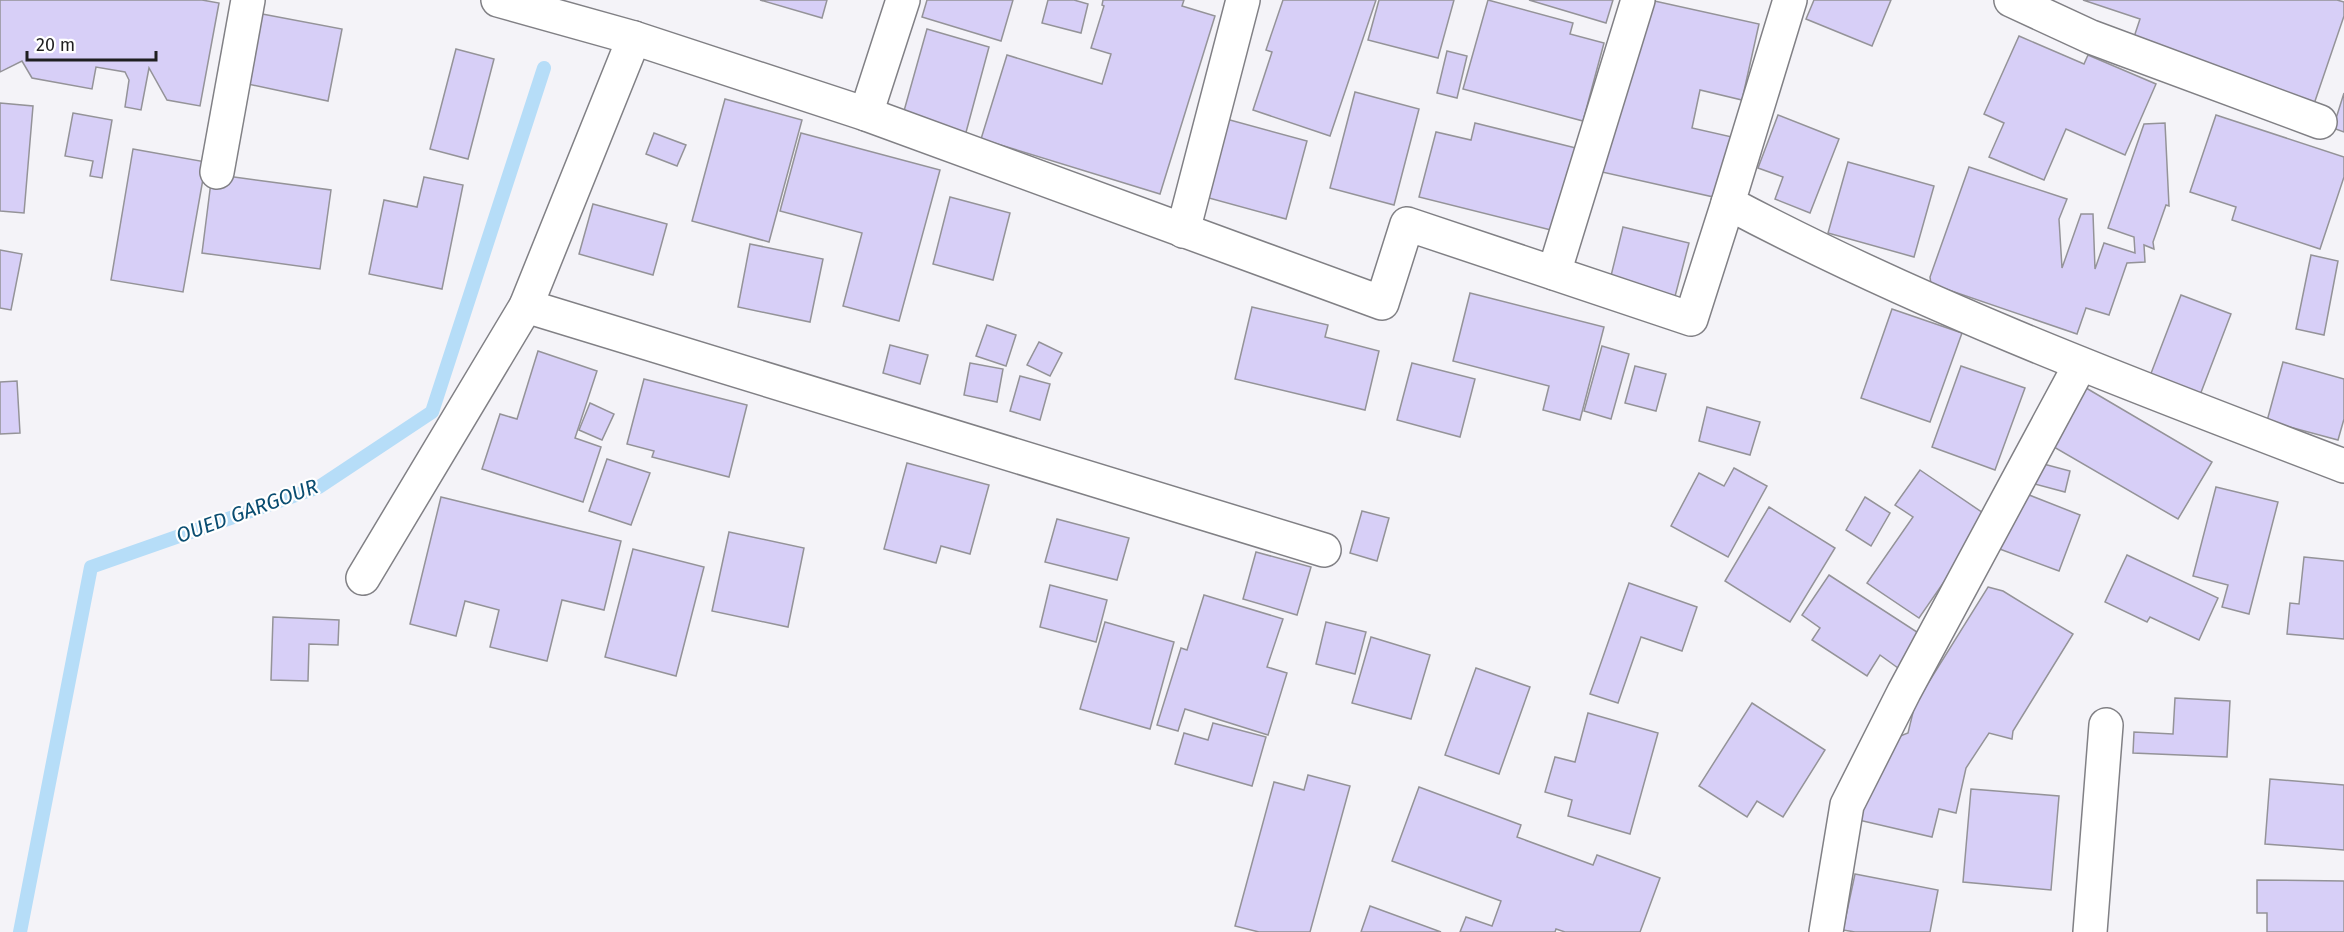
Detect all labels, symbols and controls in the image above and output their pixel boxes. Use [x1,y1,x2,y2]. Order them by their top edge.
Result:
scale bar [27,24,156,62]
text: 20 m [36,34,75,56]
water label: OUED GARGOUR [172,473,322,549]

